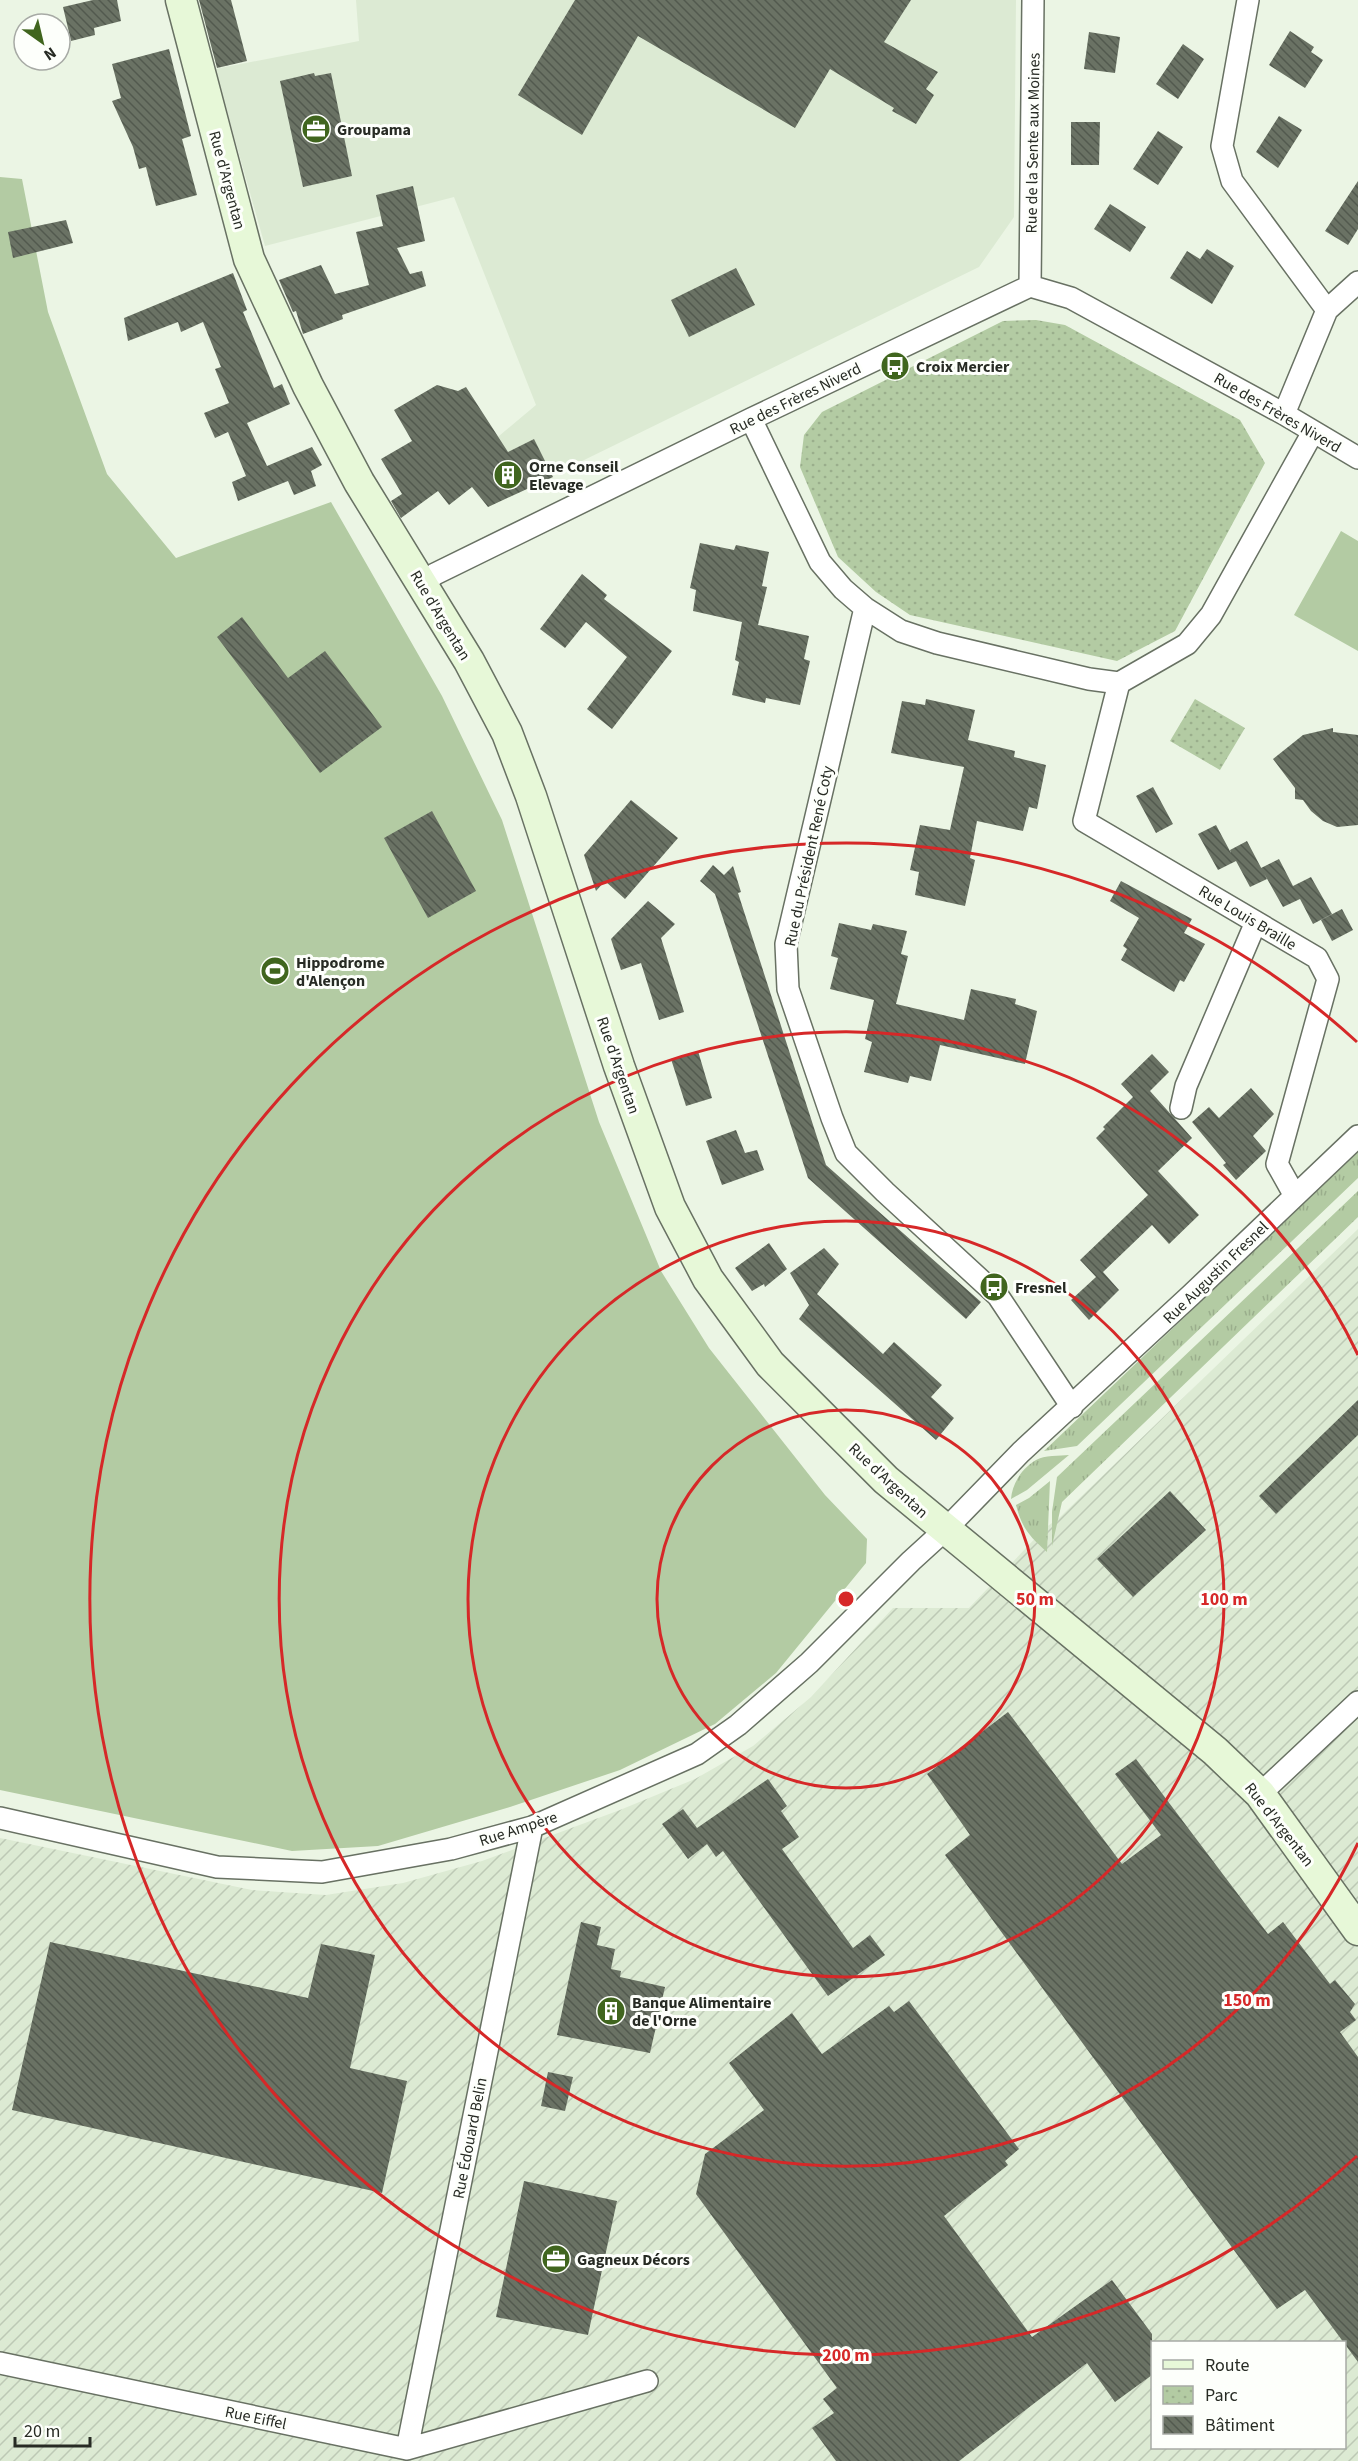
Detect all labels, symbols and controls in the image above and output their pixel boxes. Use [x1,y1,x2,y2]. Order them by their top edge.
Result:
north arrow [12,12,72,72]
text: N [39,42,60,66]
street label: Rue de la Sente aux Moines [1020,52,1046,234]
office icon: Groupama [300,113,332,145]
place label: Groupama [337,119,411,141]
street label: Rue d'Argentan [203,128,251,232]
bus stop icon: Croix Mercier [879,350,911,382]
place label: Croix Mercier [916,356,1010,378]
street label: Rue des Frères Niverd [726,358,865,440]
street label: Rue des Frères Niverd [1210,367,1345,458]
place label: Orne Conseil Elevage [529,456,619,496]
building icon: Orne Conseil Elevage [492,459,524,491]
street label: Rue d'Argentan [405,566,476,665]
street label: Rue du Président René Coty [779,763,839,949]
street label: Rue Louis Braille [1194,880,1301,956]
place label: Hippodrome d'Alençon [296,952,385,992]
sports icon: Hippodrome d'Alençon [259,955,291,987]
street label: Rue d'Argentan [591,1014,645,1117]
street label: Rue Augustin Fresnel [1158,1217,1273,1329]
bus stop icon: Fresnel [978,1271,1010,1303]
place label: Fresnel [1015,1277,1067,1299]
street label: Rue d'Argentan [844,1438,933,1523]
text: 50 m [1016,1587,1054,1612]
text: 100 m [1200,1587,1248,1612]
centre of rings [836,1589,856,1609]
street label: Rue d'Argentan [1239,1778,1319,1871]
street label: Rue Ampère [476,1806,560,1852]
text: 150 m [1223,1988,1271,2013]
place label: Banque Alimentaire de l'Orne [632,1992,771,2032]
building icon: Banque Alimentaire de l'Orne [595,1995,627,2027]
street label: Rue Édouard Belin [447,2076,493,2201]
office icon: Gagneux Décors [540,2243,572,2275]
place label: Gagneux Décors [577,2249,690,2271]
legend [1151,2341,1346,2449]
text: 200 m [822,2343,870,2368]
text: Route [1205,2353,1249,2378]
text: Parc [1205,2383,1238,2408]
street label: Rue Eiffel [223,2401,289,2435]
scale bar [15,2410,90,2448]
text: Bâtiment [1205,2413,1275,2438]
text: 20 m [24,2419,60,2444]

